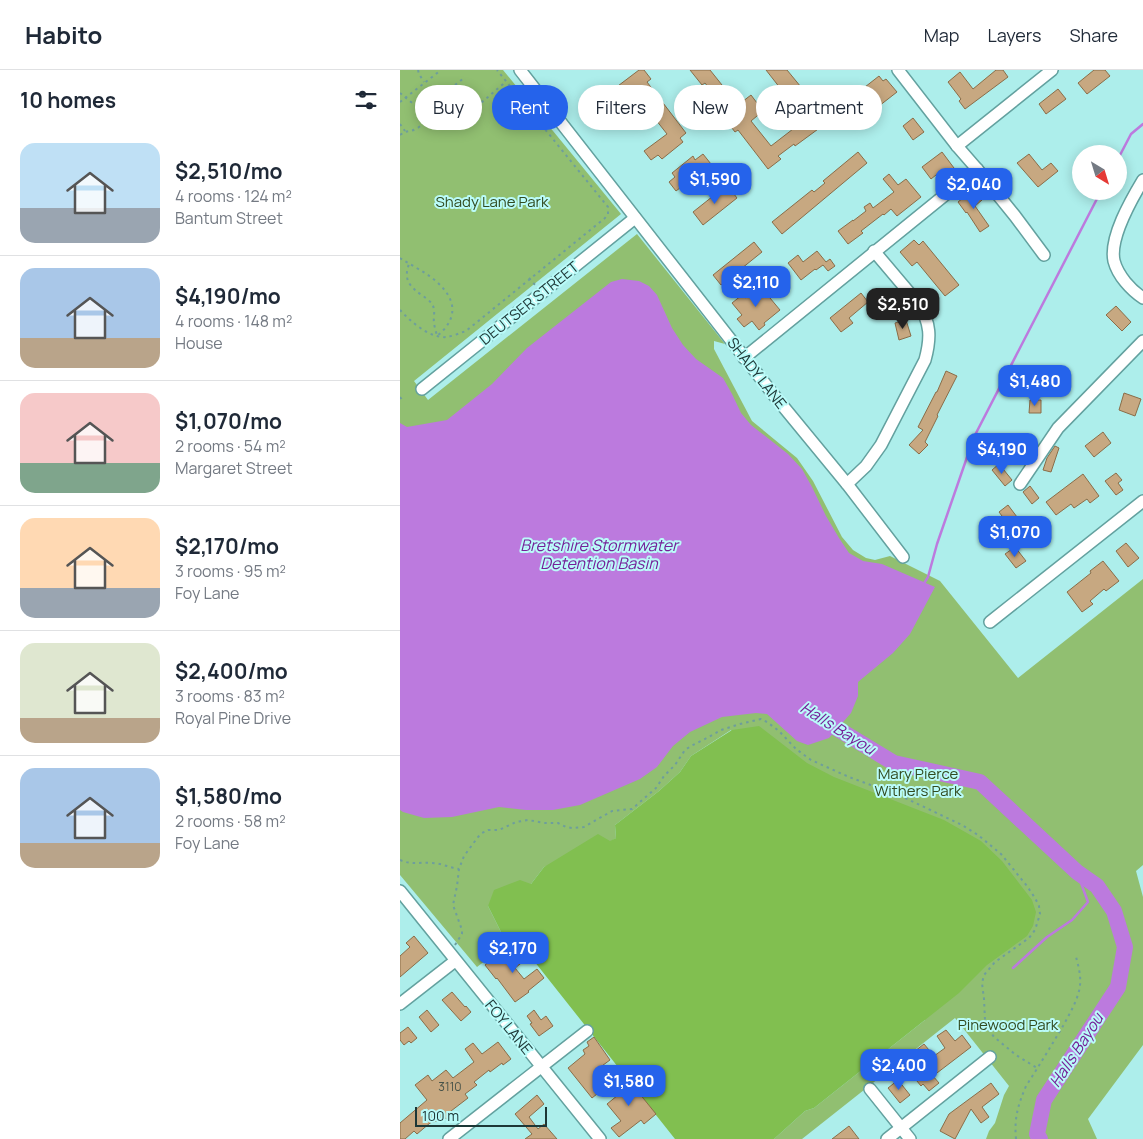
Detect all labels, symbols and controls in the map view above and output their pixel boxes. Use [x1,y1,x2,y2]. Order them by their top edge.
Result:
text: Habito [25,18,102,51]
text: Map [924,23,959,47]
text: Layers [987,23,1041,47]
text: Share [1069,23,1118,47]
chip: Buy [415,85,482,130]
chip: Rent [492,85,568,130]
chip: Filters [578,85,664,130]
chip: New [674,85,746,130]
chip: Apartment [756,85,882,130]
text: 10 homes [20,86,116,114]
icon: filters [352,86,380,114]
north arrow [1072,145,1128,200]
map controls [1072,145,1127,200]
text: $2,510/mo [175,157,283,185]
pin: $1,590 [674,162,756,205]
icon: home [60,163,120,223]
text: $1,590 [689,168,741,190]
pin: $2,040 [933,168,1015,210]
text: $2,040 [946,173,1002,195]
text: 4 rooms · 124 m² [175,185,292,207]
park label: Shady Lane Park [436,191,549,212]
text: Bantum Street [175,207,283,229]
street label: DEUTSER STREET [475,256,583,350]
pin: $2,110 [715,266,797,308]
text: $2,110 [732,271,780,293]
text: $4,190/mo [175,282,281,310]
icon: home [60,288,120,348]
pin: $2,510 [862,288,944,330]
text: $2,510 [877,293,929,315]
text: 4 rooms · 148 m² [175,310,292,332]
text: House [175,332,223,354]
street label: SHADY LANE [722,333,792,413]
pin: $1,480 [994,364,1076,407]
text: $1,480 [1009,370,1061,392]
text: $1,070/mo [175,407,282,435]
icon: home [60,413,120,473]
pin: $4,190 [961,432,1043,475]
text: 2 rooms · 54 m² [175,435,286,457]
text: $4,190 [977,438,1027,460]
text: Margaret Street [175,457,293,479]
pin: $1,070 [974,516,1056,558]
text: $1,070 [990,521,1040,543]
text: $2,170/mo [175,532,279,560]
water label: Bretshire Stormwater Detention Basin [520,534,680,574]
icon: home [60,538,120,598]
text: 3 rooms · 95 m² [175,560,286,582]
text: Foy Lane [175,582,239,604]
text: $2,400/mo [175,657,288,685]
icon: home [60,663,120,723]
text: 3 rooms · 83 m² [175,685,285,707]
water label: Halls Bayou [796,696,881,760]
text: Royal Pine Drive [175,707,291,729]
park label: Mary Pierce Withers Park [875,763,962,801]
text: $1,580/mo [175,782,282,810]
icon: home [60,788,120,848]
text: 2 rooms · 58 m² [175,810,286,832]
text: Foy Lane [175,832,239,854]
pin: $2,170 [472,932,554,974]
text: $2,170 [489,937,537,959]
street label: FOY LANE [480,995,538,1059]
water label: Halls Bayou [1044,1007,1109,1091]
park label: Pinewood Park [958,1014,1059,1035]
pin: $2,400 [858,1048,940,1091]
text: $2,400 [871,1054,927,1076]
pin: $1,580 [588,1064,670,1107]
text: $1,580 [604,1070,654,1092]
house number: 3110 [438,1078,462,1095]
scale bar [415,1104,548,1127]
text: 100 m [422,1106,459,1125]

